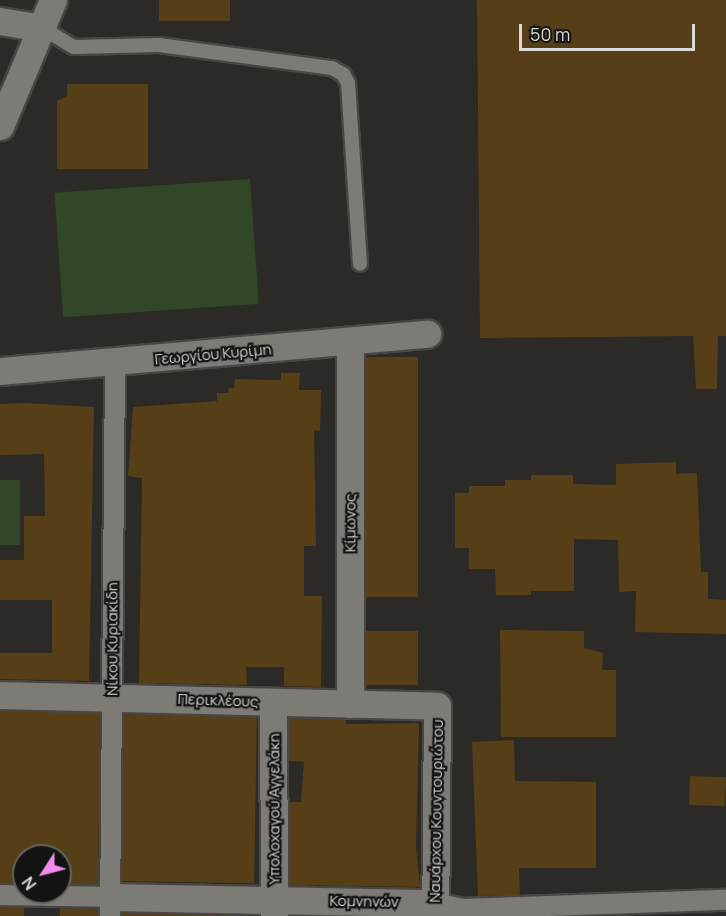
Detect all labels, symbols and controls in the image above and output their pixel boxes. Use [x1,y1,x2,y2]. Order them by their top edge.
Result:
scale bar [522,12,698,50]
text: 50 m [530,22,570,46]
street label: Γεωργίου Κυρίμη [154,340,272,368]
street label: Κίμωνος [341,494,359,552]
street label: Νίκου Κυριακίδη [103,582,121,696]
street label: Περικλέους [177,690,259,710]
street label: Ναυάρχου Κουντουριώτου [425,719,447,903]
street label: Υπολοχαγού Αγγελάκη [265,733,283,885]
north arrow [12,844,72,904]
text: N [17,872,41,895]
street label: Κομνηνών [329,891,399,911]

